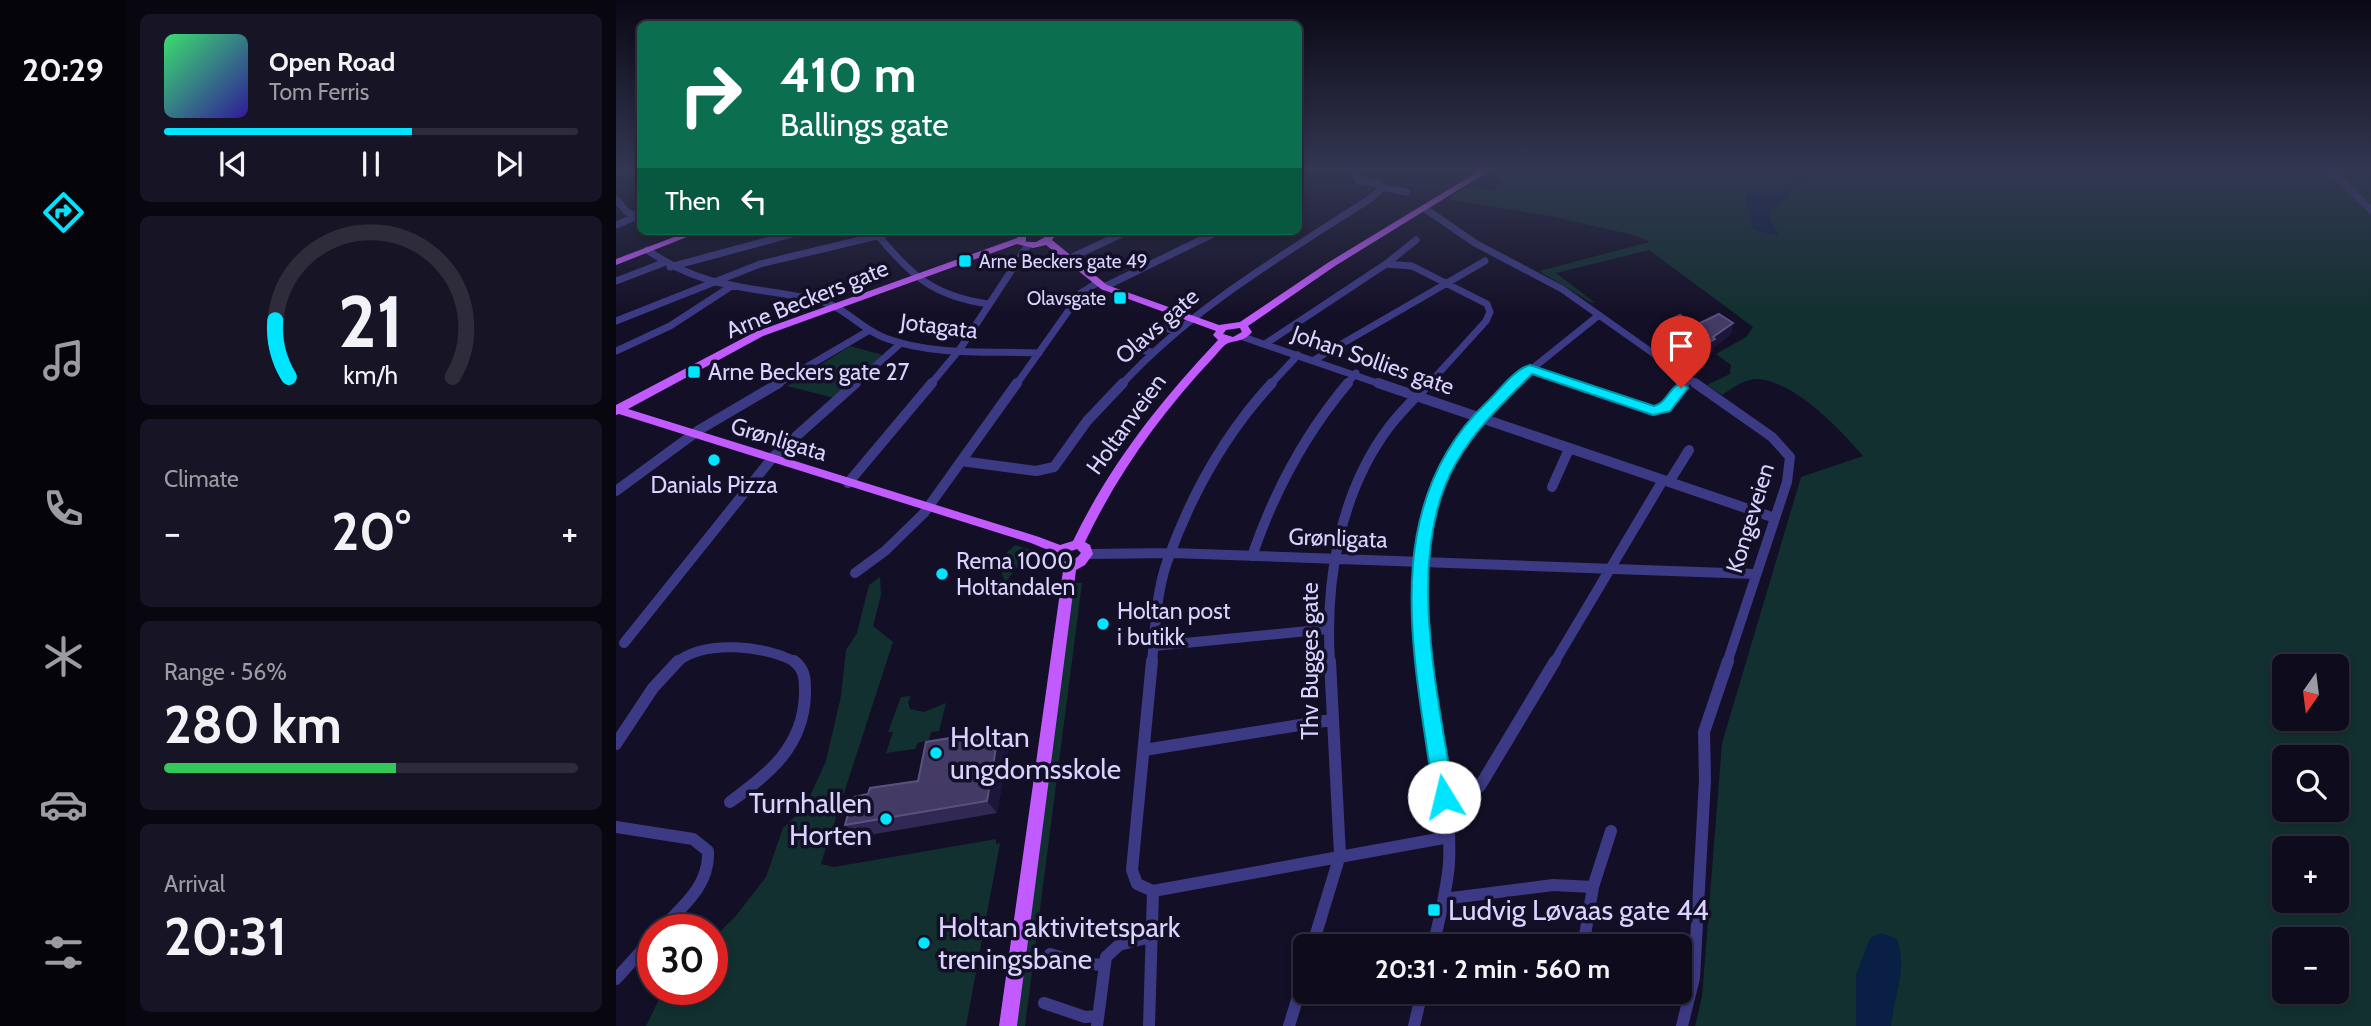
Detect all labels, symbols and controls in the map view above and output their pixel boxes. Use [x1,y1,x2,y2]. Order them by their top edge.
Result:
text: 410 m [780,45,916,104]
text: Open Road [269,46,395,78]
icon: right [665,49,756,140]
text: 20:29 [22,50,104,89]
text: Tom Ferris [269,78,369,106]
text: Ballings gate [780,105,949,144]
icon: previous [214,145,252,183]
icon: pause [352,145,390,183]
icon: next [490,145,528,183]
icon: left [735,182,773,220]
text: Then [665,185,721,217]
icon: directions [39,188,88,237]
place label: Arne Beckers gate 49 [979,250,1148,273]
marker: Arne Beckers gate 49 [957,253,973,269]
street label: Arne Beckers gate [722,254,892,344]
text: 21 [338,277,404,365]
street label: Olavs gate [1110,282,1205,370]
place label: Olavsgate [1027,287,1106,310]
marker: Olavsgate [1112,290,1128,306]
street label: Jotagata [898,307,979,345]
pin [1651,316,1711,388]
street label: Johan Sollies gate [1287,319,1458,401]
icon: arrive [1662,327,1700,365]
icon: music [39,336,88,385]
place label: Arne Beckers gate 27 [708,358,910,386]
text: km/h [344,359,398,389]
marker: Arne Beckers gate 27 [686,364,702,380]
street label: Holtanveien [1080,368,1172,480]
street label: Grønligata [727,411,831,467]
marker: Danials Pizza [706,452,722,468]
street label: Kongeveien [1720,460,1780,576]
text: Climate [164,465,239,493]
place label: Danials Pizza [650,471,778,499]
icon: phone [39,484,88,533]
text: 20° [331,500,411,563]
text: − [164,509,181,556]
text: + [561,509,578,556]
street label: Grønligata [1288,522,1388,554]
place label: Rema 1000 Holtandalen [956,547,1075,601]
marker: Rema 1000 Holtandalen [934,566,950,582]
street label: Thv Bugges gate [1296,582,1324,740]
place label: Holtan post i butikk [1117,597,1231,651]
marker: Holtan post i butikk [1095,616,1111,632]
icon: climate [39,632,88,681]
north arrow [2272,654,2348,732]
map controls [2272,654,2349,1004]
text: Range · 56% [164,658,287,686]
text: 280 km [164,693,342,756]
place label: Holtan ungdomsskole [950,720,1121,786]
marker: Holtan ungdomsskole [928,745,944,761]
button: search [2272,745,2349,822]
position arrow [1407,760,1481,834]
icon: car [39,780,88,829]
place label: Turnhallen Horten [749,786,872,852]
marker: Turnhallen Horten [878,811,894,827]
button: + [2272,836,2349,913]
text: Arrival [164,870,225,898]
place label: Ludvig Løvaas gate 44 [1448,893,1709,927]
marker: Ludvig Løvaas gate 44 [1426,902,1442,918]
text: 20:31 [164,905,287,968]
place label: Holtan aktivitetspark treningsbane [938,910,1181,976]
speed limit sign: 30 [637,914,728,1005]
button: − [2272,927,2349,1004]
icon: filters [39,928,88,977]
marker: Holtan aktivitetspark treningsbane [916,935,932,951]
text: 20:31 · 2 min · 560 m [1375,953,1610,985]

